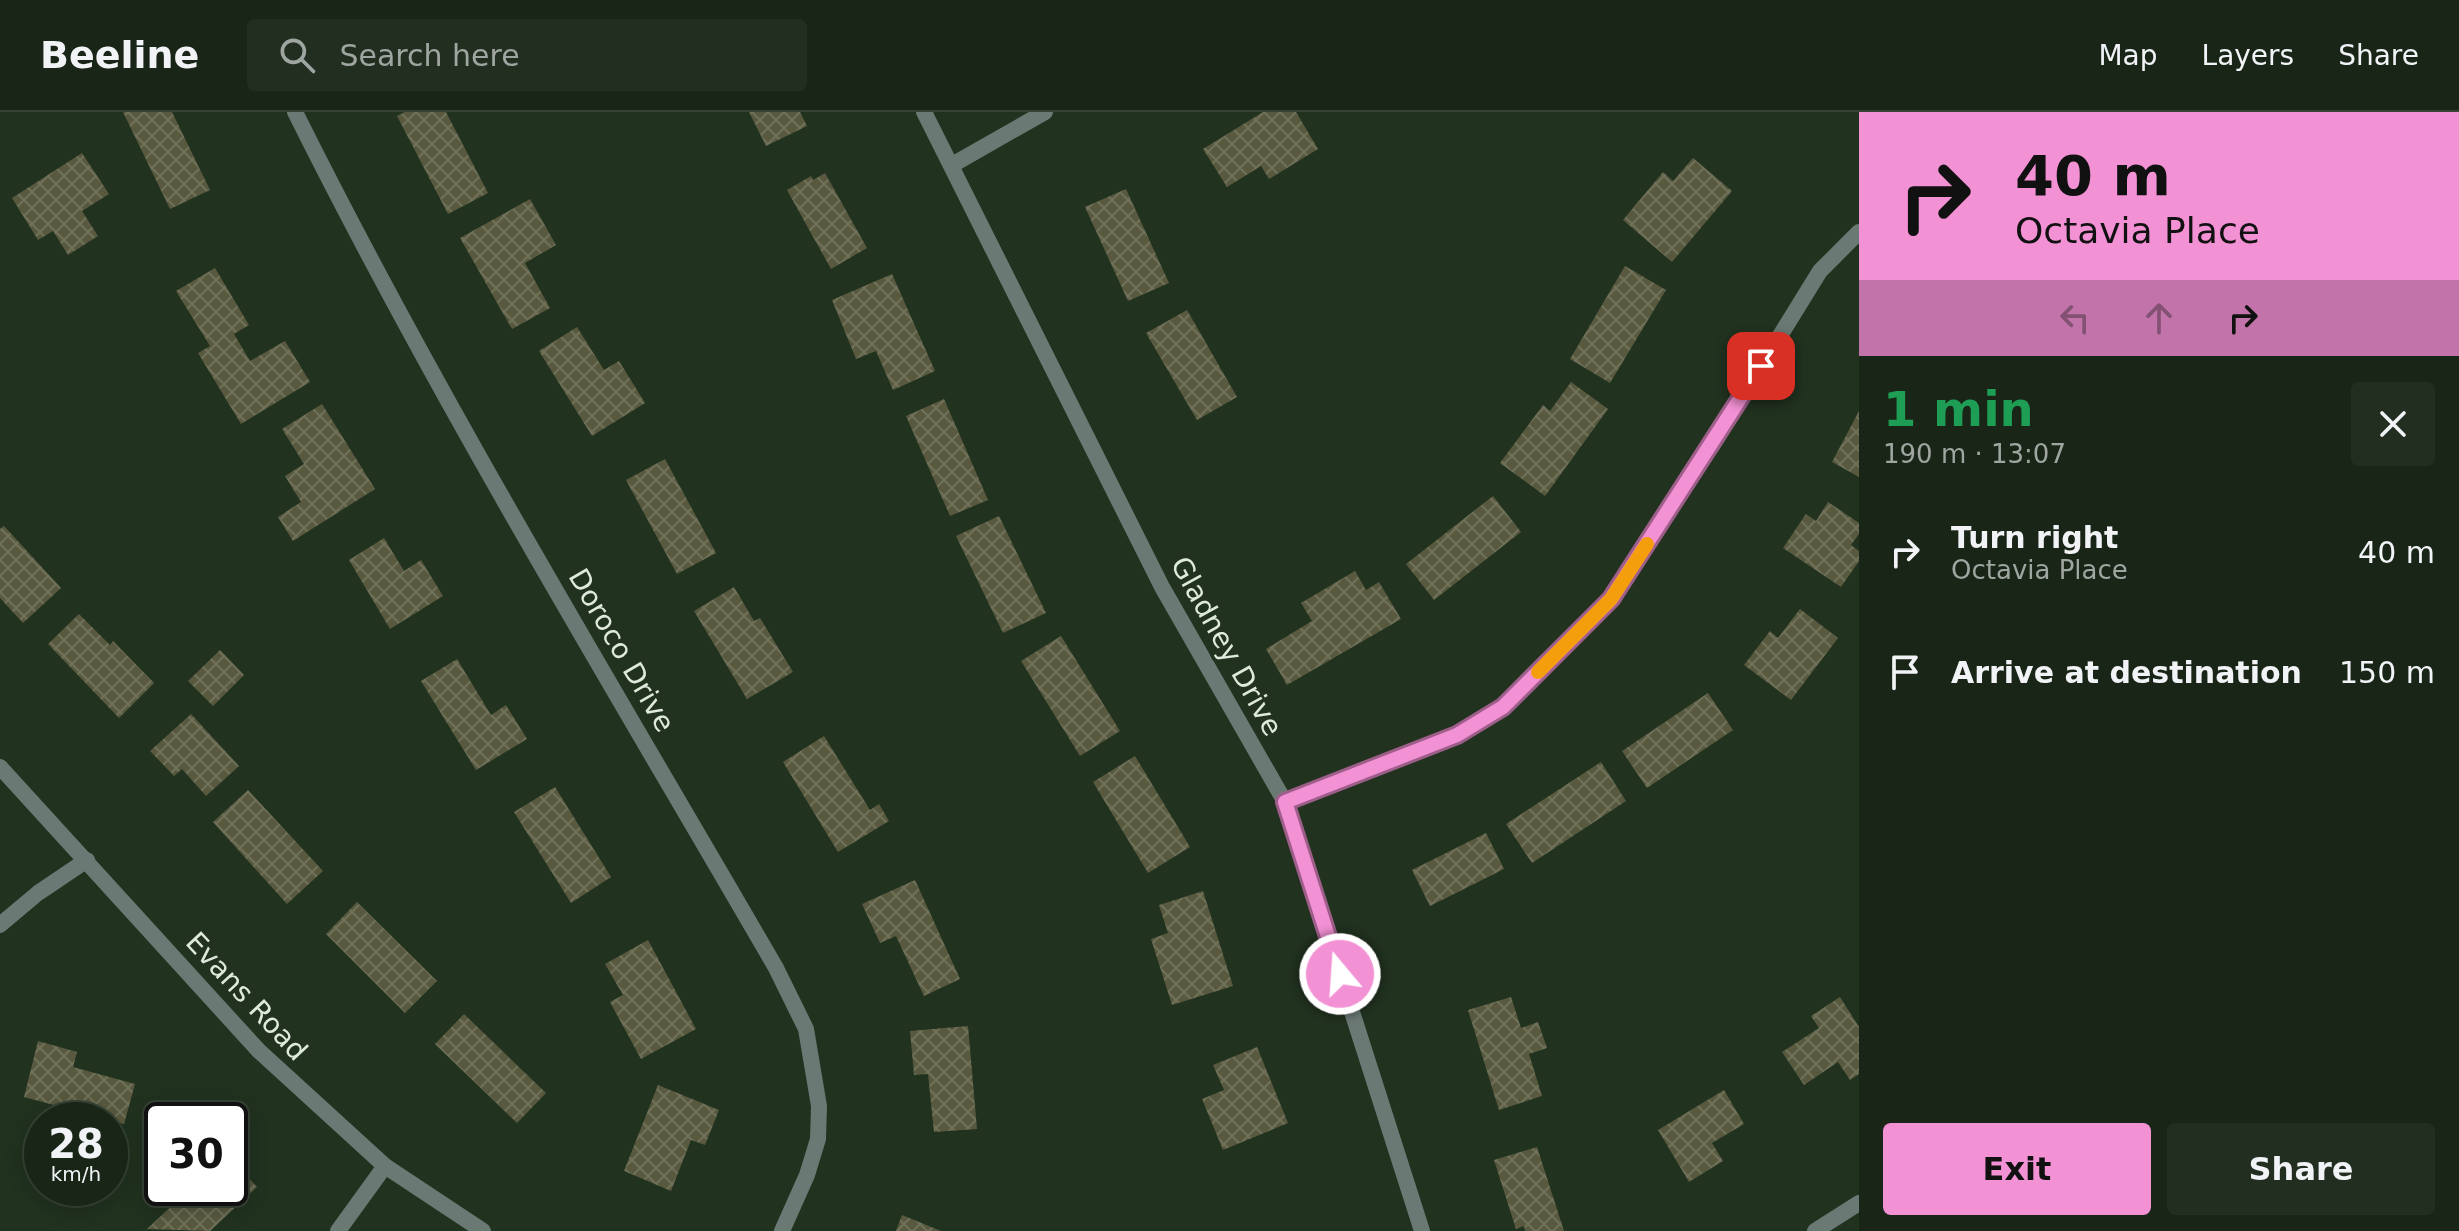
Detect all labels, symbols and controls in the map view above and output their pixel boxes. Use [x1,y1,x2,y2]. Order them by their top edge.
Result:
search box [247,19,807,91]
text: Beeline [40,33,199,77]
icon: search [275,33,319,77]
text: Search here [339,38,520,73]
text: Map [2098,39,2158,72]
text: Layers [2202,39,2294,72]
text: Share [2338,39,2419,72]
text: 40 m [2015,143,2171,208]
icon: right [1883,144,1987,248]
text: Octavia Place [2015,210,2260,251]
icon: left [2053,296,2097,340]
icon: ahead [2137,296,2181,340]
icon: right [2221,296,2265,340]
pin [1727,332,1795,400]
icon: arrive [1739,344,1783,388]
text: 1 min [1883,381,2034,437]
button: close [2351,382,2435,466]
text: 190 m · 13:07 [1883,439,2066,469]
text: Turn right [1951,520,2118,555]
icon: right [1883,530,1927,574]
text: 40 m [2358,535,2435,570]
street label: Gladney Drive [1164,551,1289,741]
text: Octavia Place [1951,555,2128,585]
street label: Doroco Drive [562,563,682,738]
icon: arrive [1883,650,1927,694]
text: Arrive at destination [1951,655,2302,690]
text: 150 m [2339,655,2435,690]
street label: Evans Road [179,926,314,1067]
position arrow [1298,932,1382,1016]
speed limit sign: 30 [144,1102,248,1206]
text: 28 [48,1121,104,1167]
button: Exit [1883,1123,2151,1215]
button: Share [2167,1123,2435,1215]
text: km/h [51,1162,101,1186]

